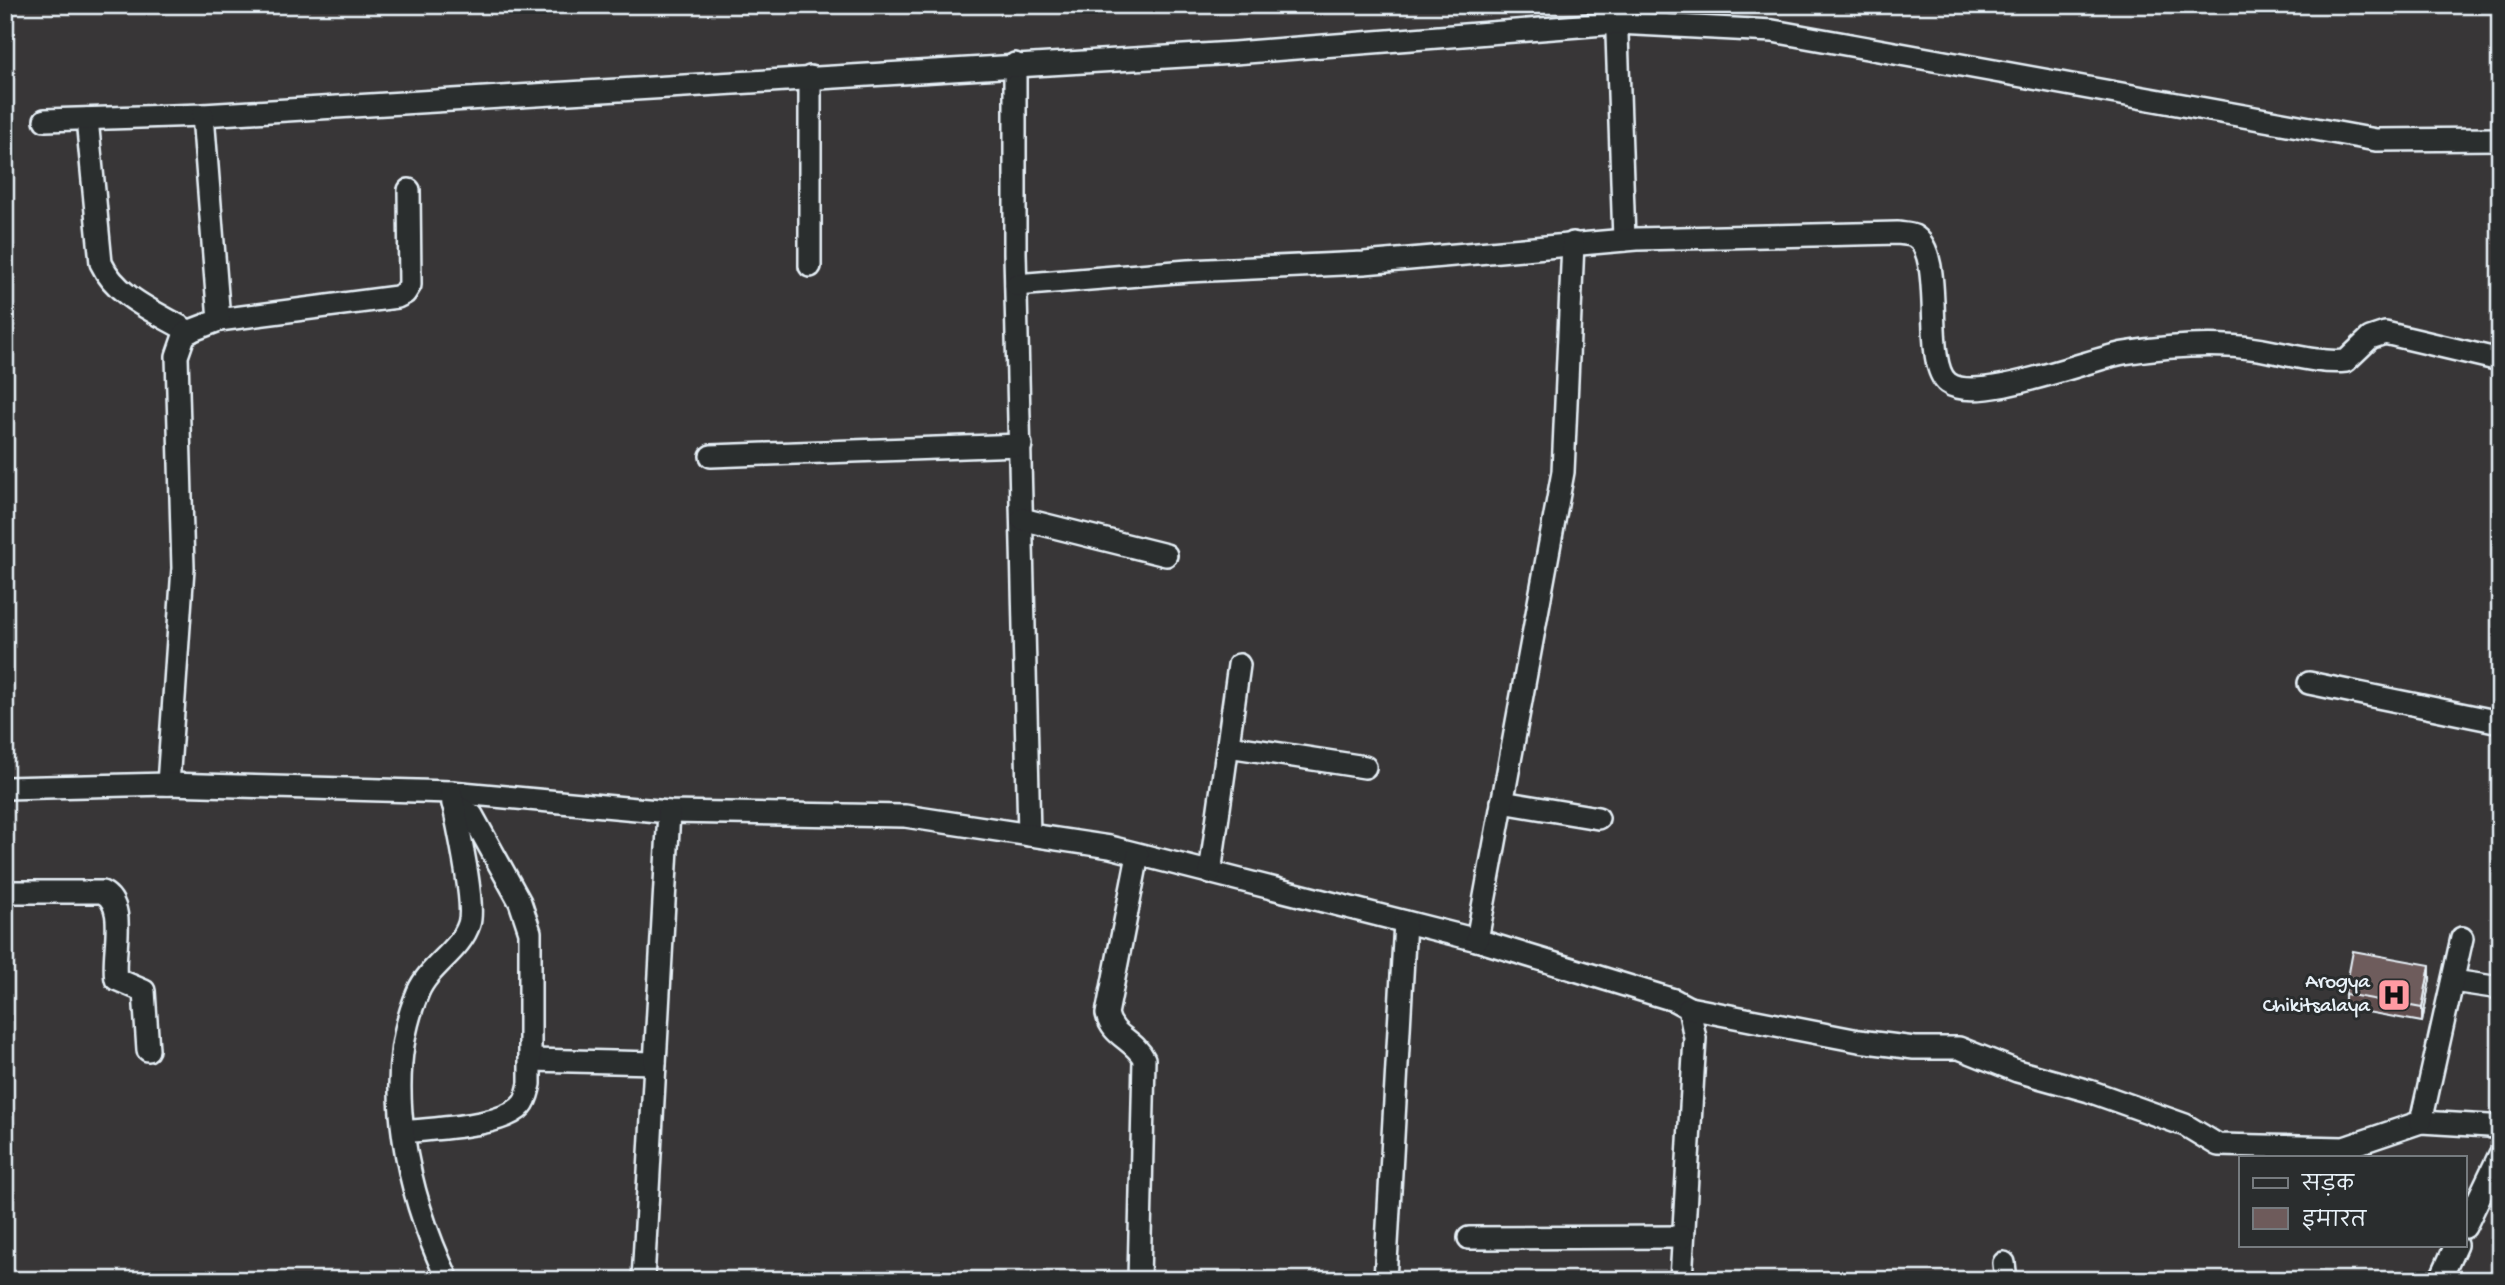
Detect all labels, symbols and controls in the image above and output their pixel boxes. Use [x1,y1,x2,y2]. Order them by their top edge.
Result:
place label: Arogya Chikitsalaya [2263,971,2371,1020]
hospital icon: Arogya Chikitsalaya [2375,976,2413,1014]
legend [2239,1156,2466,1246]
text: सड़क [2301,1174,2355,1199]
text: इमारत [2302,1209,2368,1235]

